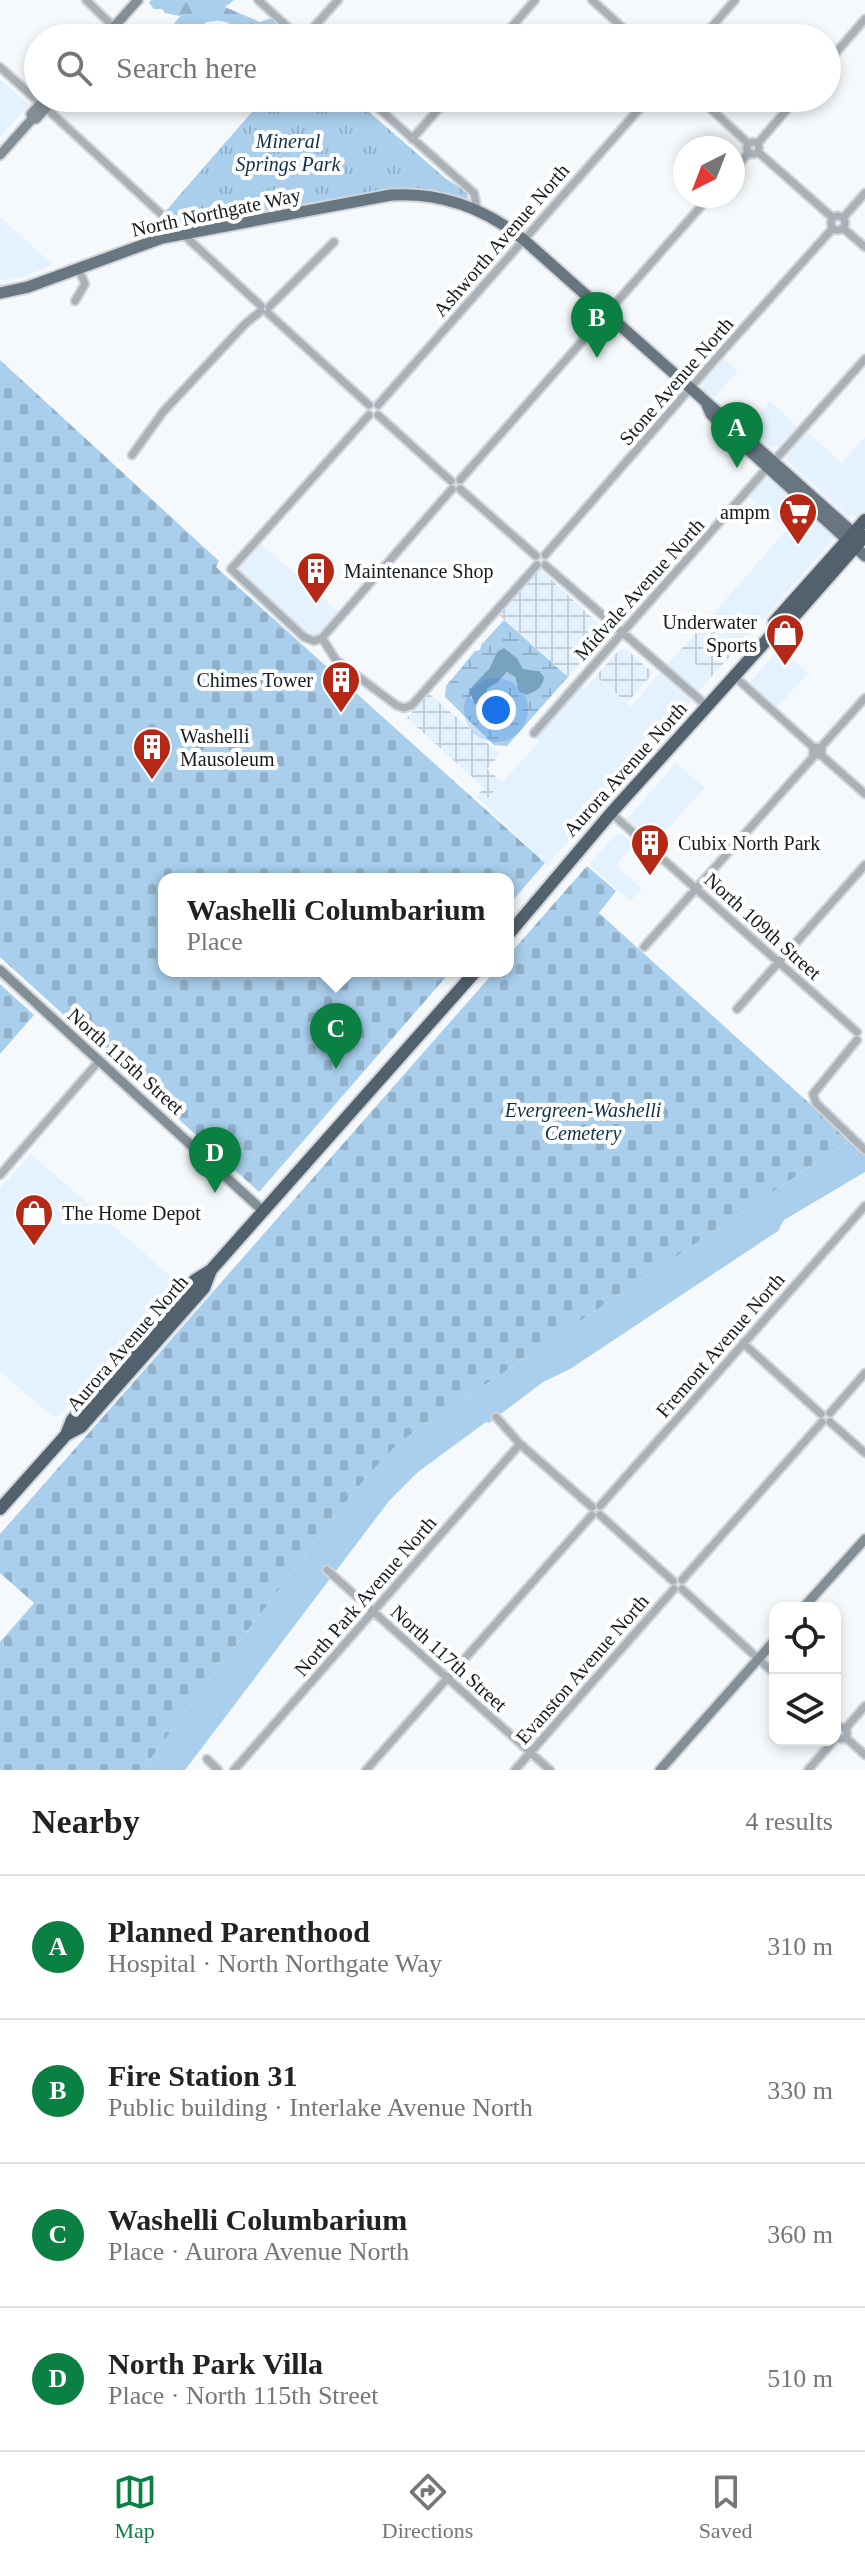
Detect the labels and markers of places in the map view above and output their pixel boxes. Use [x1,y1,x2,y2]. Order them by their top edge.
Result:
pin: B [571,292,623,358]
pin: A [711,402,763,468]
supermarket icon: ampm [777,491,819,546]
place label: ampm [720,501,770,524]
building icon: Maintenance Shop [295,550,337,605]
place label: Maintenance Shop [344,560,493,583]
place label: Underwater Sports [663,611,757,657]
shop icon: Underwater Sports [764,612,806,667]
building icon: Chimes Tower [320,659,362,714]
place label: Chimes Tower [196,669,313,691]
place label: Washelli Mausoleum [180,725,275,770]
building icon: Washelli Mausoleum [131,726,173,781]
building icon: Cubix North Park [629,822,671,877]
place label: Cubix North Park [678,832,820,854]
pin: C [310,1003,362,1069]
pin: D [189,1127,241,1193]
shop icon: The Home Depot [13,1192,55,1247]
place label: The Home Depot [62,1202,201,1225]

